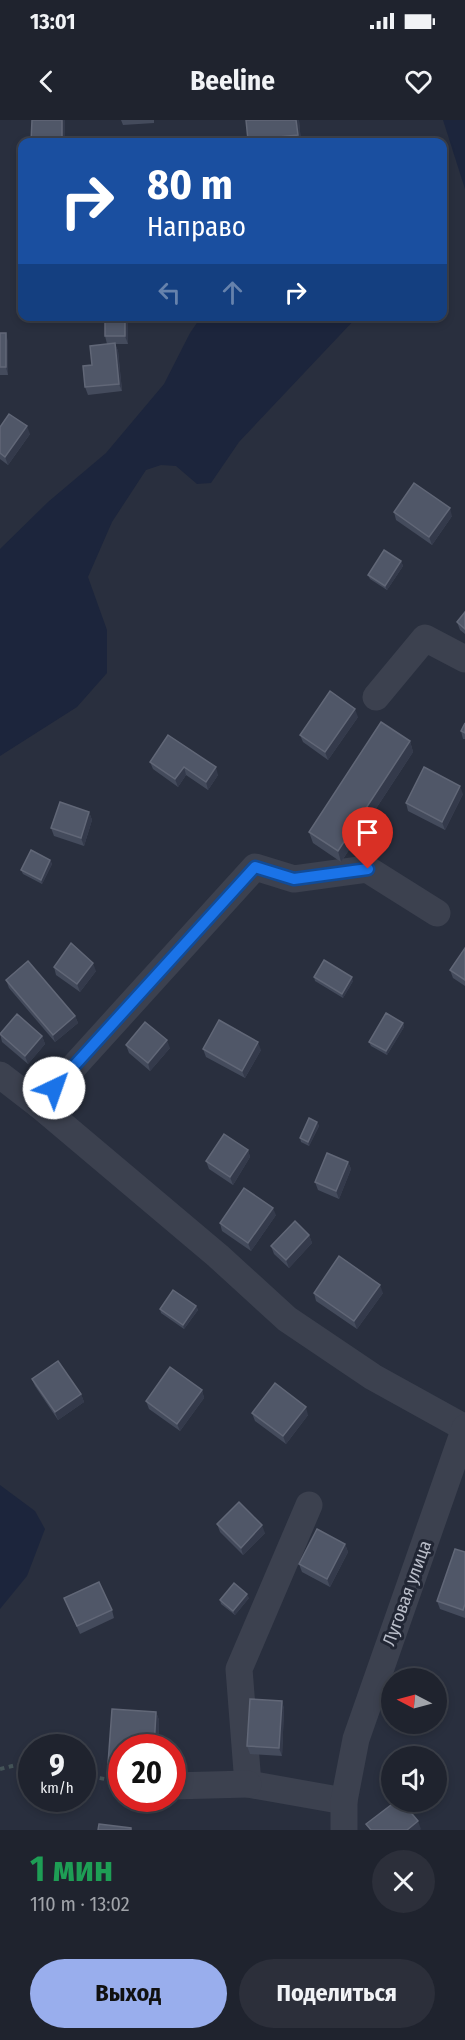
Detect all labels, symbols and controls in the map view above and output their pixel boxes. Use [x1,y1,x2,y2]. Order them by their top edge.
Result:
text: 13:01 [30,8,76,35]
icon: back [30,65,63,98]
text: Beeline [190,65,275,97]
icon: heart [402,65,435,98]
text: 80 m [147,160,233,210]
icon: right [48,162,126,240]
text: Направо [147,211,246,243]
icon: left [153,276,186,309]
icon: ahead [216,276,249,309]
icon: right [279,276,312,309]
pin [342,807,393,869]
icon: arrive [351,816,384,849]
position arrow [22,1056,86,1120]
street label: Луговая улица [378,1537,436,1649]
north arrow [381,1668,447,1734]
map controls [381,1668,447,1812]
speed limit sign: 20 [108,1734,186,1812]
button: sound [381,1746,447,1812]
text: 9 [49,1748,65,1784]
text: km/h [40,1779,74,1797]
text: 1 мин [30,1847,113,1891]
button: close [372,1850,435,1913]
text: 110 m · 13:02 [30,1892,130,1916]
button: Выход [30,1959,227,2028]
button: Поделиться [239,1959,435,2028]

